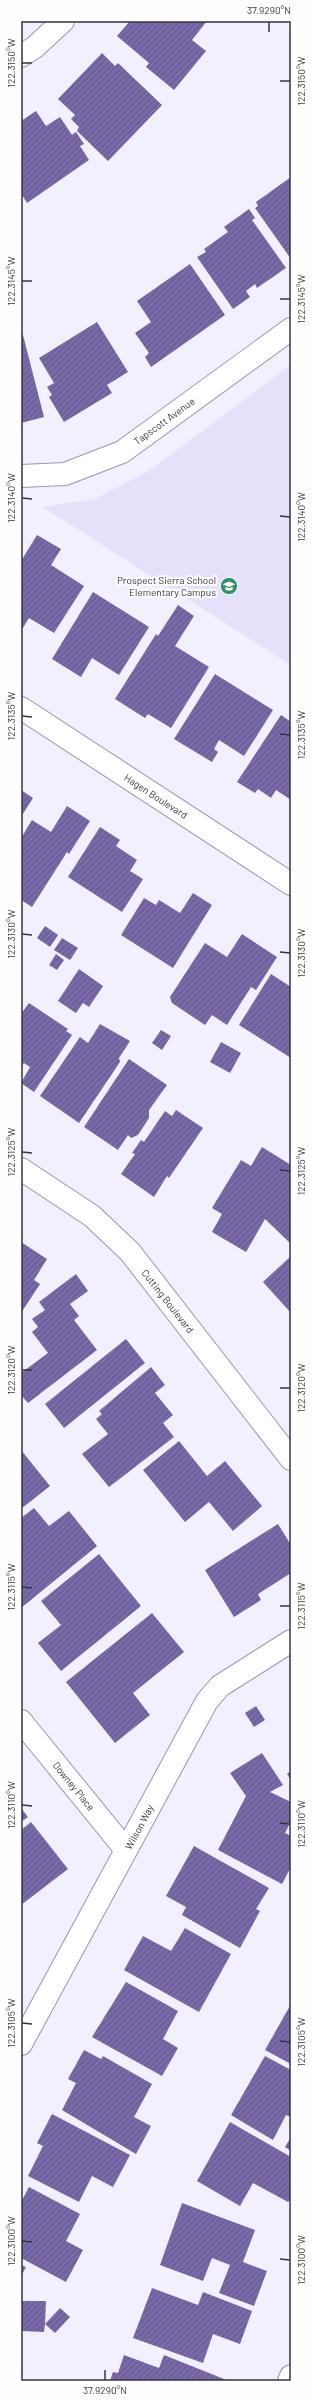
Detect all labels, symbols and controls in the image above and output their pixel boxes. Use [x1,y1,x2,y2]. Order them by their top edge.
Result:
text: 37.9290°N [247,4,291,16]
text: 122.3150°W [5,38,17,87]
text: 122.3150°W [295,56,307,105]
text: 122.3145°W [5,256,17,305]
text: 122.3145°W [295,274,307,323]
street label: Tapscott Avenue [131,395,197,447]
text: 122.3140°W [5,473,17,523]
text: 122.3140°W [295,492,307,542]
place label: Prospect Sierra School Elementary Campus [117,574,216,598]
school or university icon: Prospect Sierra School Elementary Campus [219,576,239,596]
text: 122.3135°W [5,692,17,740]
text: 122.3135°W [295,711,307,759]
street label: Hagen Boulevard [122,771,190,821]
text: 122.3130°W [5,909,17,958]
text: 122.3130°W [295,928,307,977]
text: 122.3125°W [5,1127,17,1176]
text: 122.3125°W [295,1146,307,1195]
street label: Cutting Boulevard [139,1267,197,1335]
text: 122.3120°W [5,1345,17,1395]
text: 122.3120°W [295,1363,307,1413]
text: 122.3115°W [5,1563,17,1610]
text: 122.3115°W [295,1582,307,1629]
street label: Downey Place [51,1759,97,1813]
text: 122.3110°W [5,1781,17,1829]
text: 122.3110°W [295,1800,307,1848]
street label: Wilson Way [122,1802,156,1852]
text: 122.3105°W [5,1998,17,2047]
text: 122.3105°W [295,2017,307,2066]
text: 122.3100°W [5,2216,17,2266]
text: 122.3100°W [295,2235,307,2285]
text: 37.9290°N [83,2384,127,2396]

